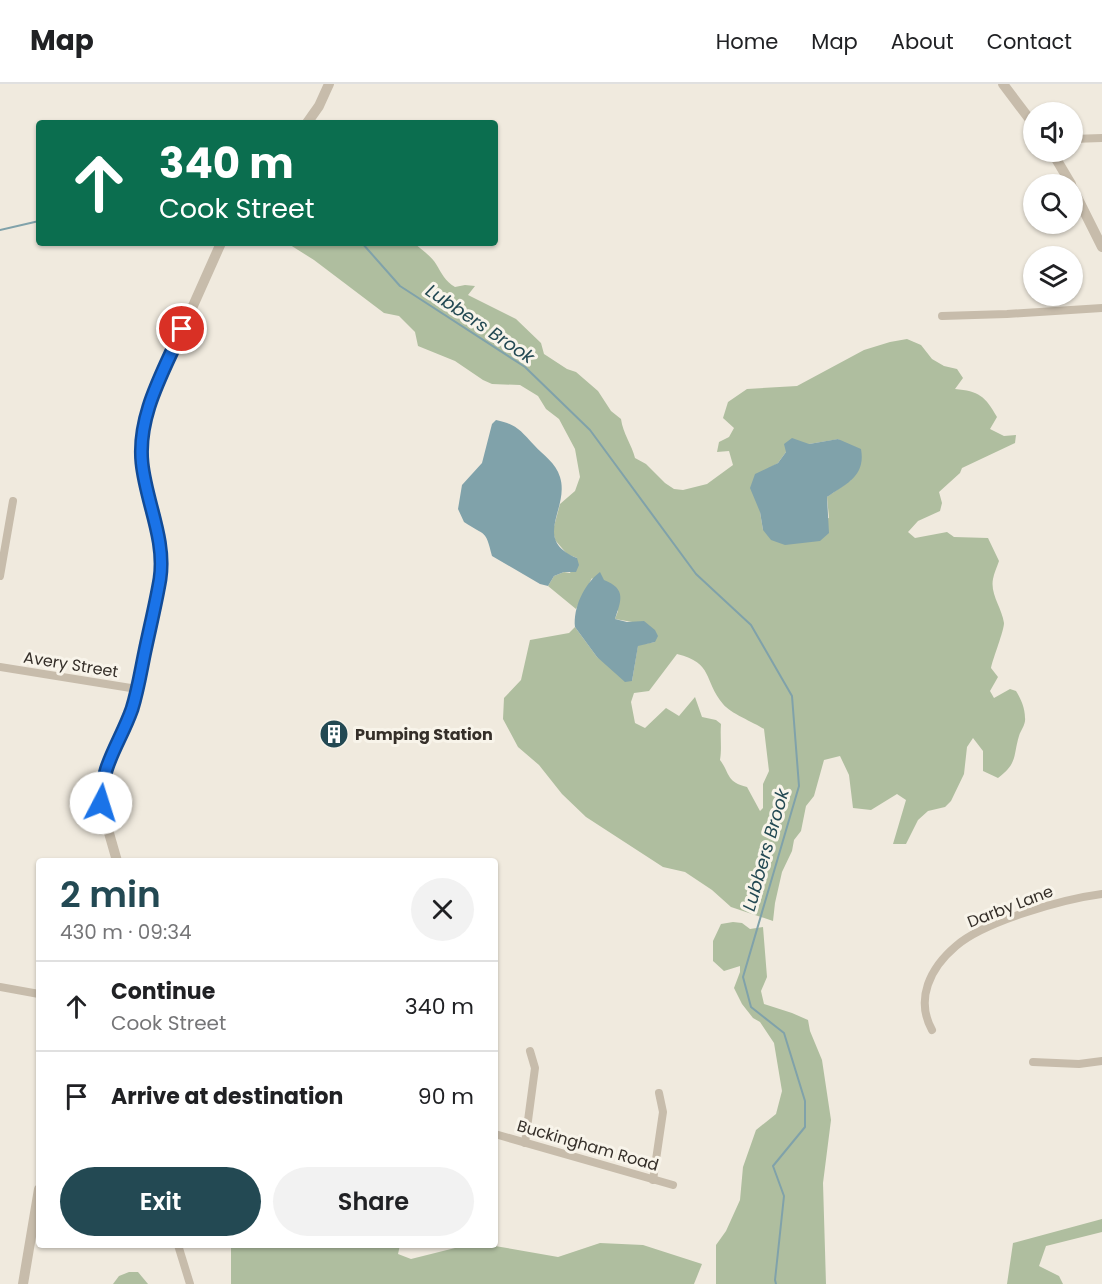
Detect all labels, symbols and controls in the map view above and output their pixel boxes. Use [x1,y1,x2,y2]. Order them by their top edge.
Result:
text: Map [30,21,94,60]
text: Home [716,27,778,56]
text: Map [811,27,858,56]
text: About [891,27,954,56]
text: Contact [987,27,1072,56]
map controls [1023,102,1083,306]
button: sound [1023,102,1083,162]
text: 340 m [159,134,294,193]
icon: ahead [60,144,138,222]
button: search [1023,174,1083,234]
text: Cook Street [159,190,315,227]
button: layers [1023,246,1083,306]
water label: Lubbers Brook [421,278,540,370]
pin [156,303,207,354]
icon: arrive [165,312,198,345]
street label: Avery Street [22,646,120,683]
building icon: Pumping Station [318,718,350,750]
place label: Pumping Station [355,723,493,746]
position arrow [69,771,133,835]
water label: Lubbers Brook [736,785,795,914]
text: 2 min [60,869,161,920]
button: close [411,878,474,941]
street label: Darby Lane [964,880,1056,933]
text: 430 m · 09:34 [60,918,192,946]
text: Continue [111,976,215,1007]
icon: ahead [60,990,93,1023]
text: 340 m [405,991,474,1022]
text: Cook Street [111,1009,226,1037]
icon: arrive [60,1080,93,1113]
text: Arrive at destination [111,1081,343,1112]
text: 90 m [418,1081,474,1112]
street label: Buckingham Road [514,1114,661,1177]
button: Exit [60,1167,261,1236]
button: Share [273,1167,474,1236]

